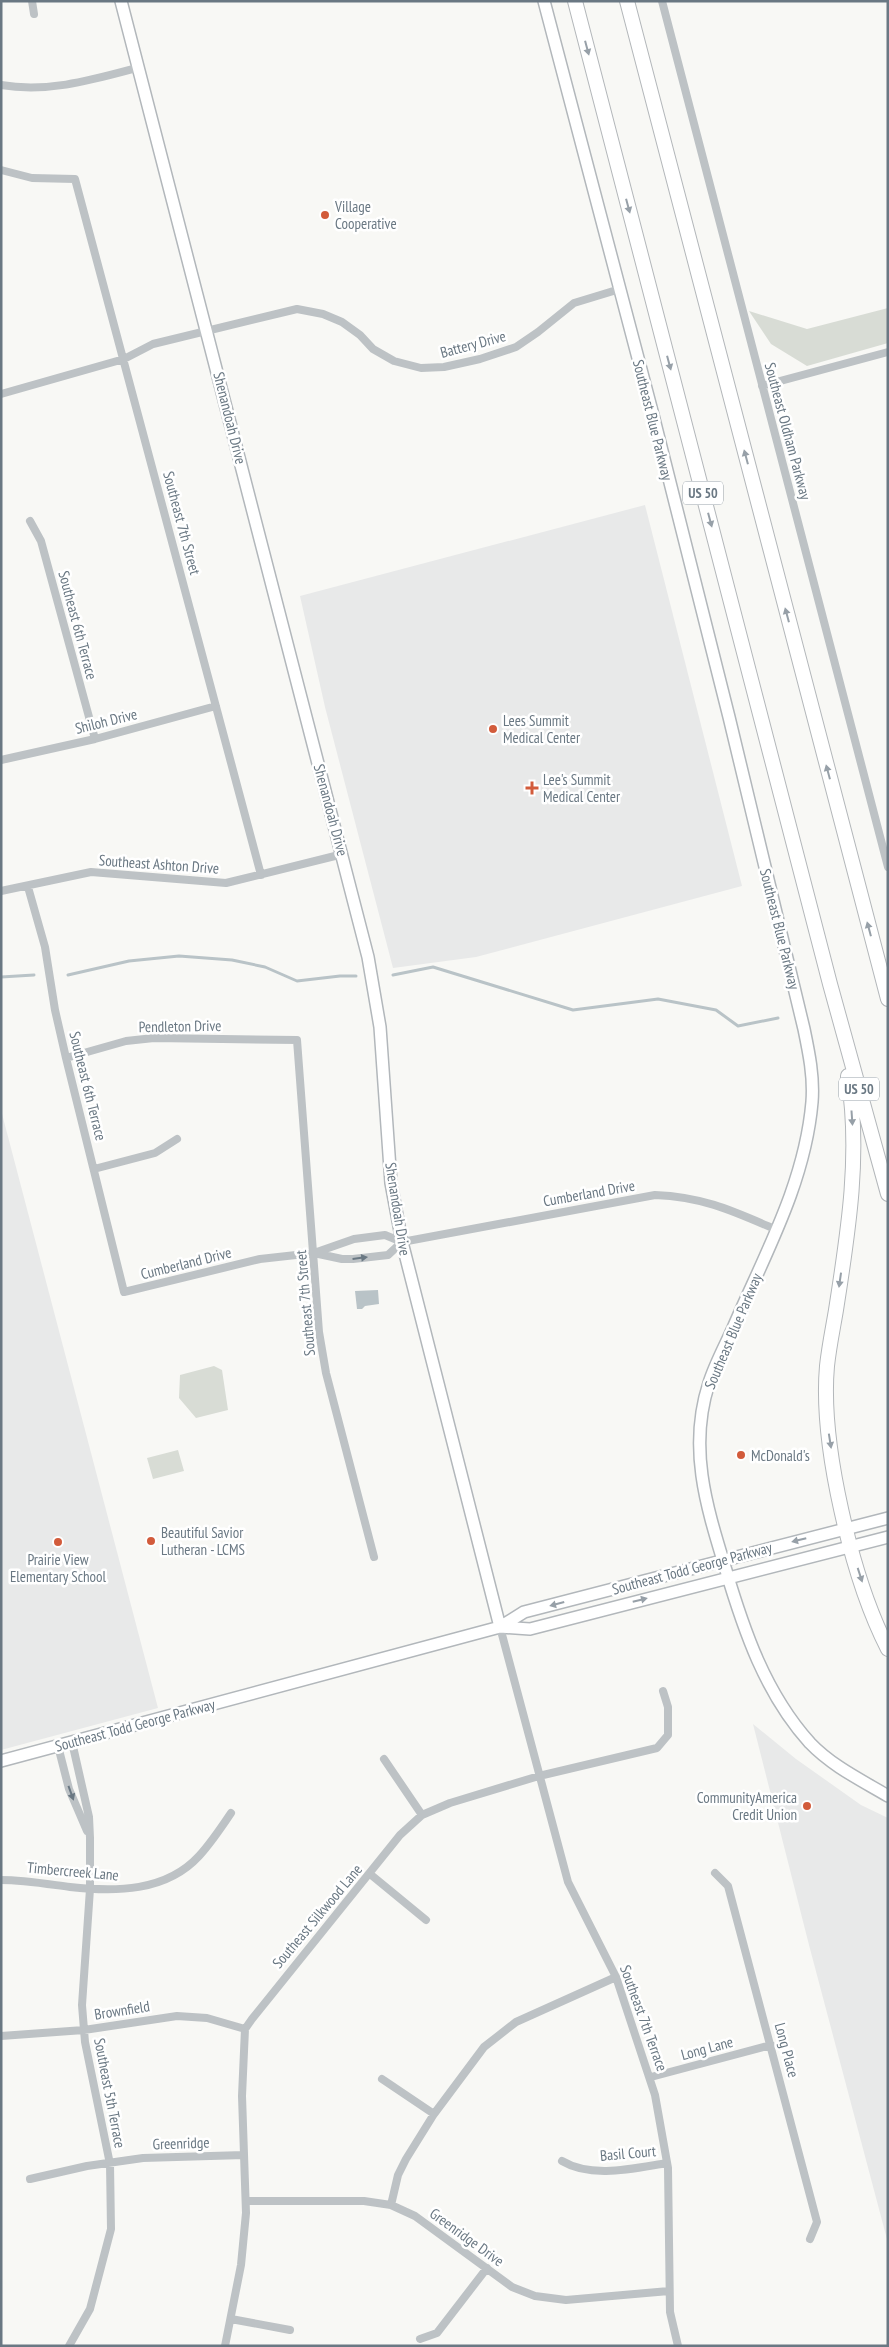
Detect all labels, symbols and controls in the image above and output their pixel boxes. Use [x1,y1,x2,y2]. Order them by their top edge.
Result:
one-way arrow [583,41,591,56]
place label: Village Cooperative [334,197,397,233]
one-way arrow [624,198,632,213]
marker: Village Cooperative [319,209,331,221]
street label: Battery Drive [438,326,508,362]
one-way arrow [665,355,673,371]
street label: Southeast Blue Parkway [629,358,677,483]
street label: Southeast Oldham Parkway [761,360,816,502]
street label: Shenandoah Drive [209,370,251,466]
one-way arrow [742,450,750,465]
street label: Southeast 7th Street [159,469,205,577]
road number: US 50 [683,482,723,504]
one-way arrow [706,513,714,528]
street label: Southeast 6th Terrace [54,569,102,681]
one-way arrow [783,607,791,622]
street label: Shiloh Drive [73,704,139,738]
place label: Lees Summit Medical Center [503,711,581,747]
marker: Lees Summit Medical Center [487,723,499,735]
street label: Shenandoah Drive [310,762,352,858]
one-way arrow [824,764,832,779]
place label: Lee's Summit Medical Center [543,770,621,806]
marker: Lee's Summit Medical Center [525,781,539,795]
street label: Southeast Ashton Drive [98,850,220,878]
street label: Southeast Blue Parkway [756,867,804,992]
one-way arrow [865,922,873,937]
street label: Pendleton Drive [138,1016,222,1036]
street label: Southeast 6th Terrace [65,1029,111,1143]
road number: US 50 [839,1078,879,1100]
one-way arrow [849,1110,857,1126]
street label: Shenandoah Drive [381,1161,415,1257]
street label: Cumberland Drive [542,1176,636,1210]
street label: Cumberland Drive [139,1243,233,1283]
street label: Southeast 7th Street [291,1249,319,1357]
one-way arrow [352,1254,368,1262]
street label: Southeast Blue Parkway [700,1270,766,1392]
one-way arrow [836,1272,844,1288]
one-way arrow [827,1433,835,1449]
place label: McDonald's [751,1446,810,1465]
marker: McDonald's [735,1449,747,1461]
place label: Beautiful Savior Lutheran - LCMS [161,1523,245,1559]
marker: Beautiful Savior Lutheran - LCMS [145,1535,157,1547]
marker: Prairie View Elementary School [52,1536,64,1548]
one-way arrow [792,1536,807,1544]
street label: Southeast Todd George Parkway [610,1537,774,1599]
place label: Prairie View Elementary School [10,1550,107,1586]
one-way arrow [857,1568,864,1583]
one-way arrow [633,1596,648,1604]
one-way arrow [549,1600,565,1608]
street label: Southeast Todd George Parkway [53,1694,217,1756]
one-way arrow [68,1785,75,1800]
place label: CommunityAmerica Credit Union [697,1788,797,1824]
marker: CommunityAmerica Credit Union [801,1800,813,1812]
street label: Timbercreek Lane [26,1858,120,1884]
street label: Southeast Silkwood Lane [268,1860,366,1972]
street label: Southeast 7th Terrace [616,1962,672,2074]
street label: Brownfield [93,1996,151,2024]
street label: Long Place [771,2021,803,2079]
street label: Long Lane [679,2032,735,2064]
street label: Southeast 5th Terrace [90,2036,130,2150]
street label: Greenridge [152,2133,210,2153]
street label: Basil Court [599,2141,657,2165]
street label: Greenridge Drive [426,2204,508,2270]

